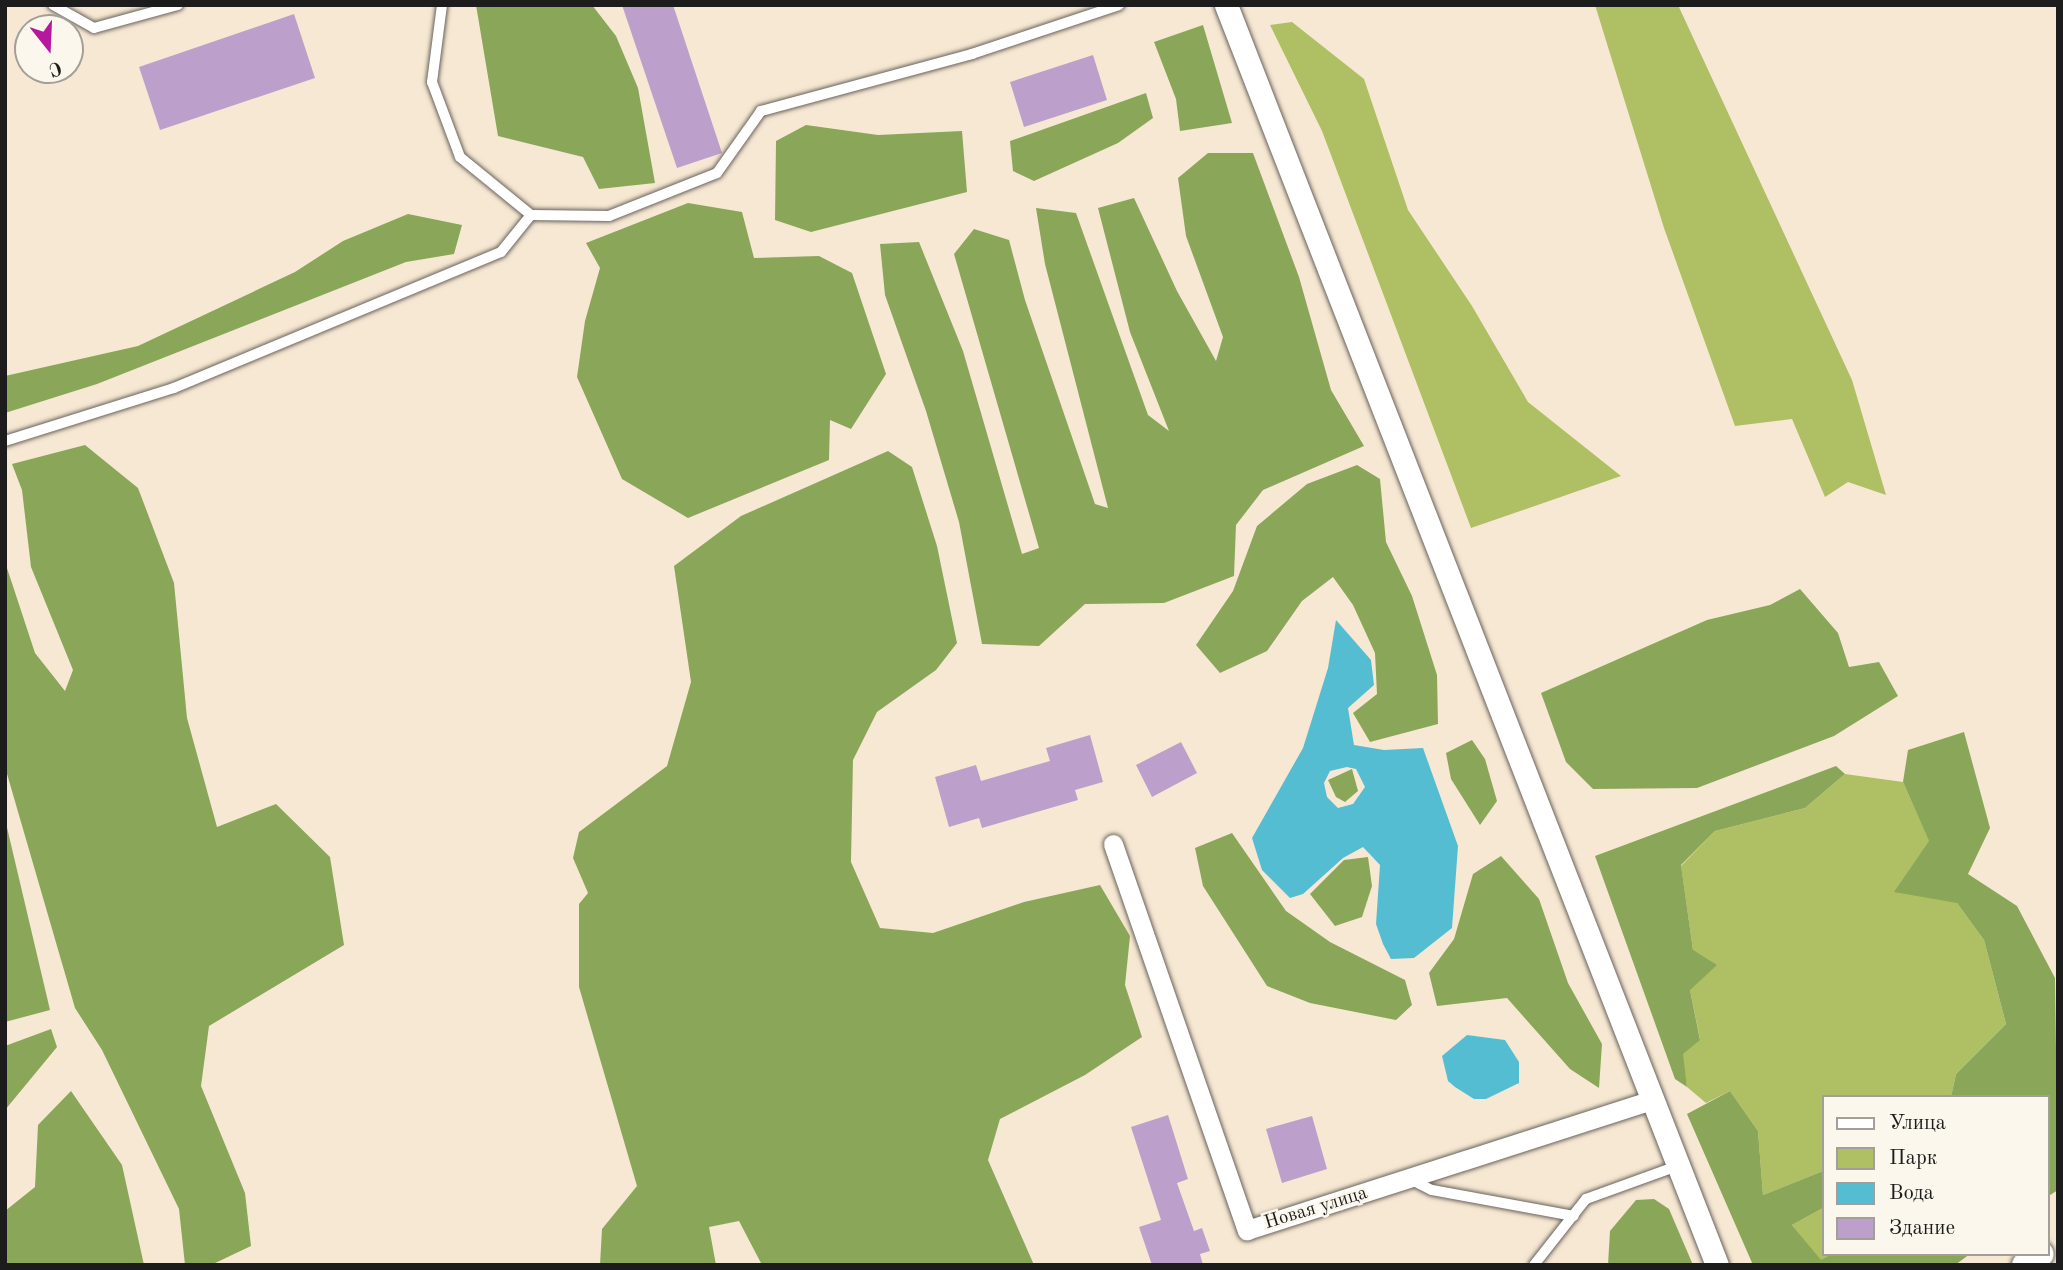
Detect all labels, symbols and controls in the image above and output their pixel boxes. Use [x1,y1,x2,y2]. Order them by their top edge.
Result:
north arrow [14,14,84,84]
text: С [46,57,64,79]
legend [1822,1095,2049,1256]
text: Улица [1889,1113,1946,1134]
text: Парк [1889,1148,1937,1169]
street label: Новая улица [1262,1182,1370,1236]
text: Вода [1889,1183,1934,1204]
text: Здание [1889,1218,1955,1239]

